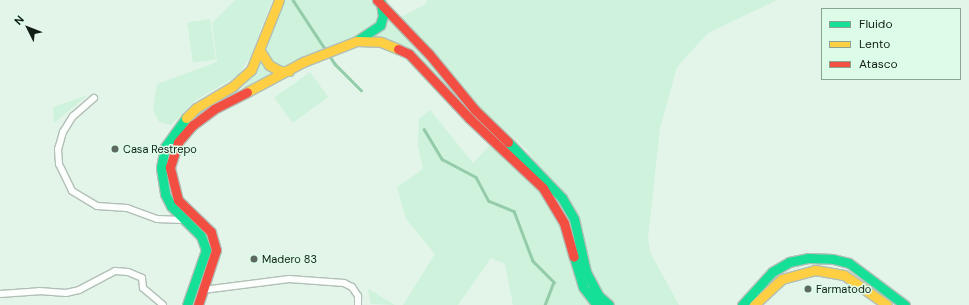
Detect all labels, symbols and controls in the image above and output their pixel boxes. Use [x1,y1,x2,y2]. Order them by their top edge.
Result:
north arrow [8,8,48,48]
legend [821,8,961,80]
text: N [11,12,27,28]
text: Fluido [859,16,893,32]
text: Lento [859,36,890,52]
text: Atasco [859,56,898,72]
place label: Casa Restrepo [123,142,197,156]
marker: Casa Restrepo [110,144,120,154]
place label: Madero 83 [262,252,317,266]
marker: Madero 83 [249,254,259,264]
place label: Farmatodo [816,282,871,296]
marker: Farmatodo [803,284,813,294]

